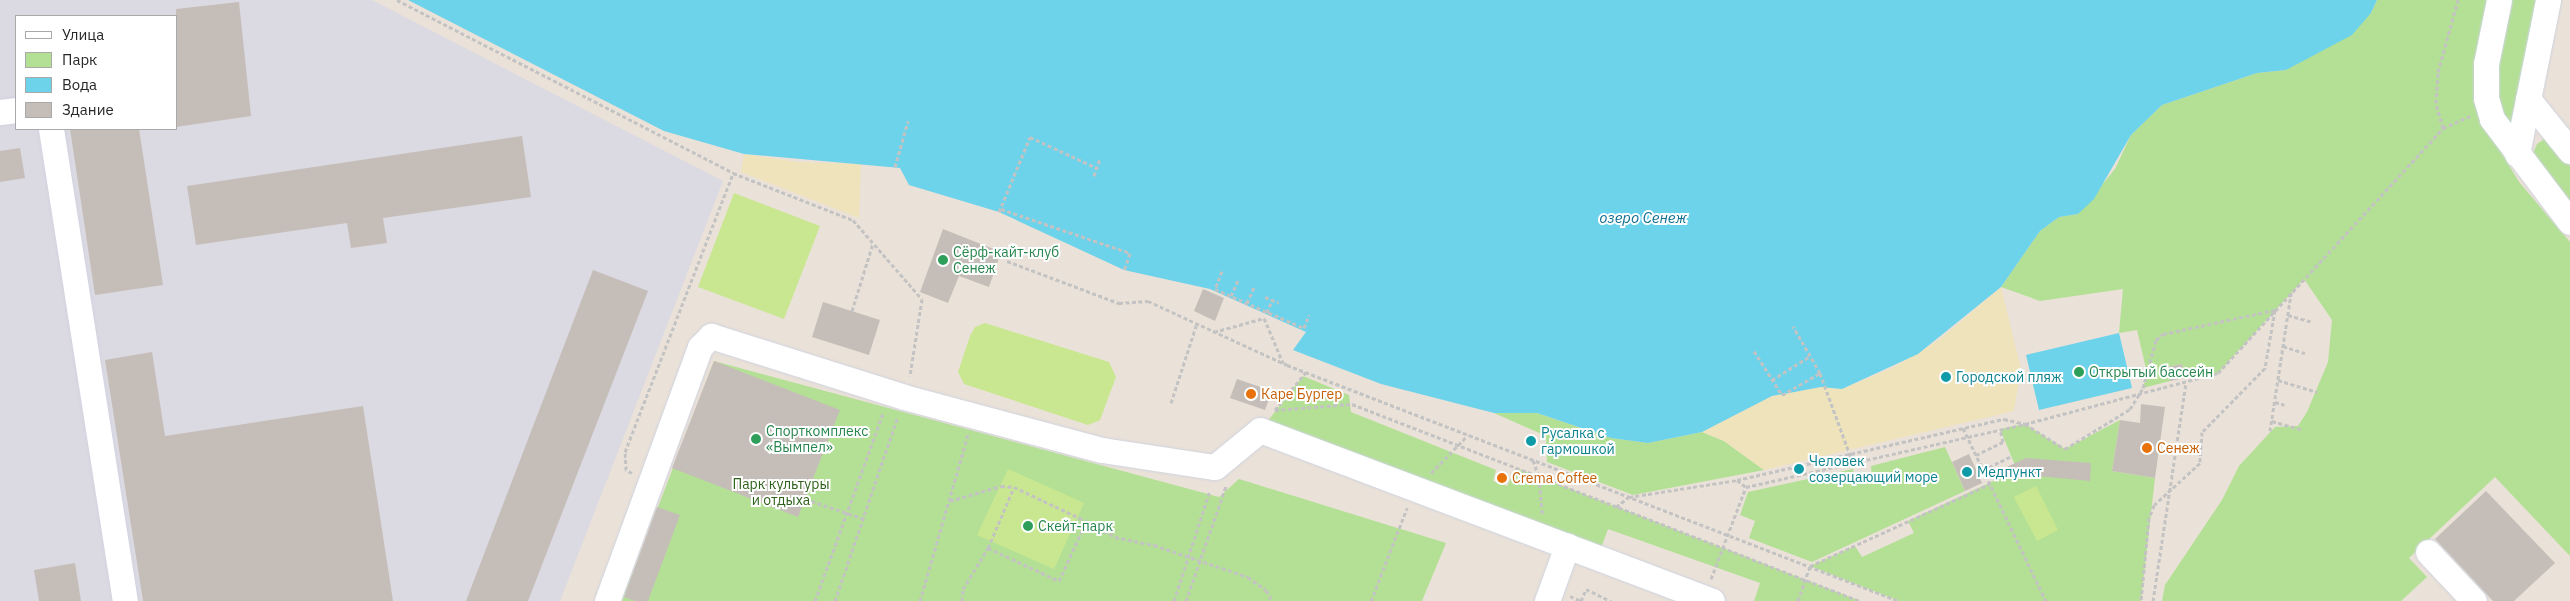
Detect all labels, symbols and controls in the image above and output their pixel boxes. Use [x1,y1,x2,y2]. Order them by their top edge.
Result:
legend [15,15,178,130]
text: Улица [62,25,104,44]
text: Парк [62,50,97,69]
text: Вода [62,75,97,94]
text: Здание [62,100,114,119]
water label: озеро Сенеж [1599,209,1687,227]
place label: Сёрф-кайт-клуб Сенеж [953,244,1059,276]
marker: Сёрф-кайт-клуб Сенеж [937,254,949,266]
place label: Открытый бассейн [2089,364,2213,380]
marker: Открытый бассейн [2073,366,2085,378]
place label: Городской пляж [1956,369,2062,385]
marker: Городской пляж [1940,371,1952,383]
place label: Каре Бургер [1261,386,1342,402]
marker: Каре Бургер [1245,388,1257,400]
place label: Спорткомплекс «Вымпел» [766,423,868,456]
place label: Русалка с гармошкой [1541,425,1615,458]
marker: Спорткомплекс «Вымпел» [750,433,762,445]
marker: Русалка с гармошкой [1525,435,1537,447]
place label: Сенеж [2157,440,2200,456]
marker: Сенеж [2141,442,2153,454]
place label: Человек созерцающий море [1809,453,1938,486]
marker: Человек созерцающий море [1793,463,1805,475]
place label: Медпункт [1977,464,2042,480]
marker: Медпункт [1961,466,1973,478]
place label: Crema Coffee [1512,470,1597,486]
marker: Crema Coffee [1496,472,1508,484]
park label: Парк культуры и отдыха [732,476,830,508]
place label: Скейт-парк [1038,518,1113,534]
marker: Скейт-парк [1022,520,1034,532]

